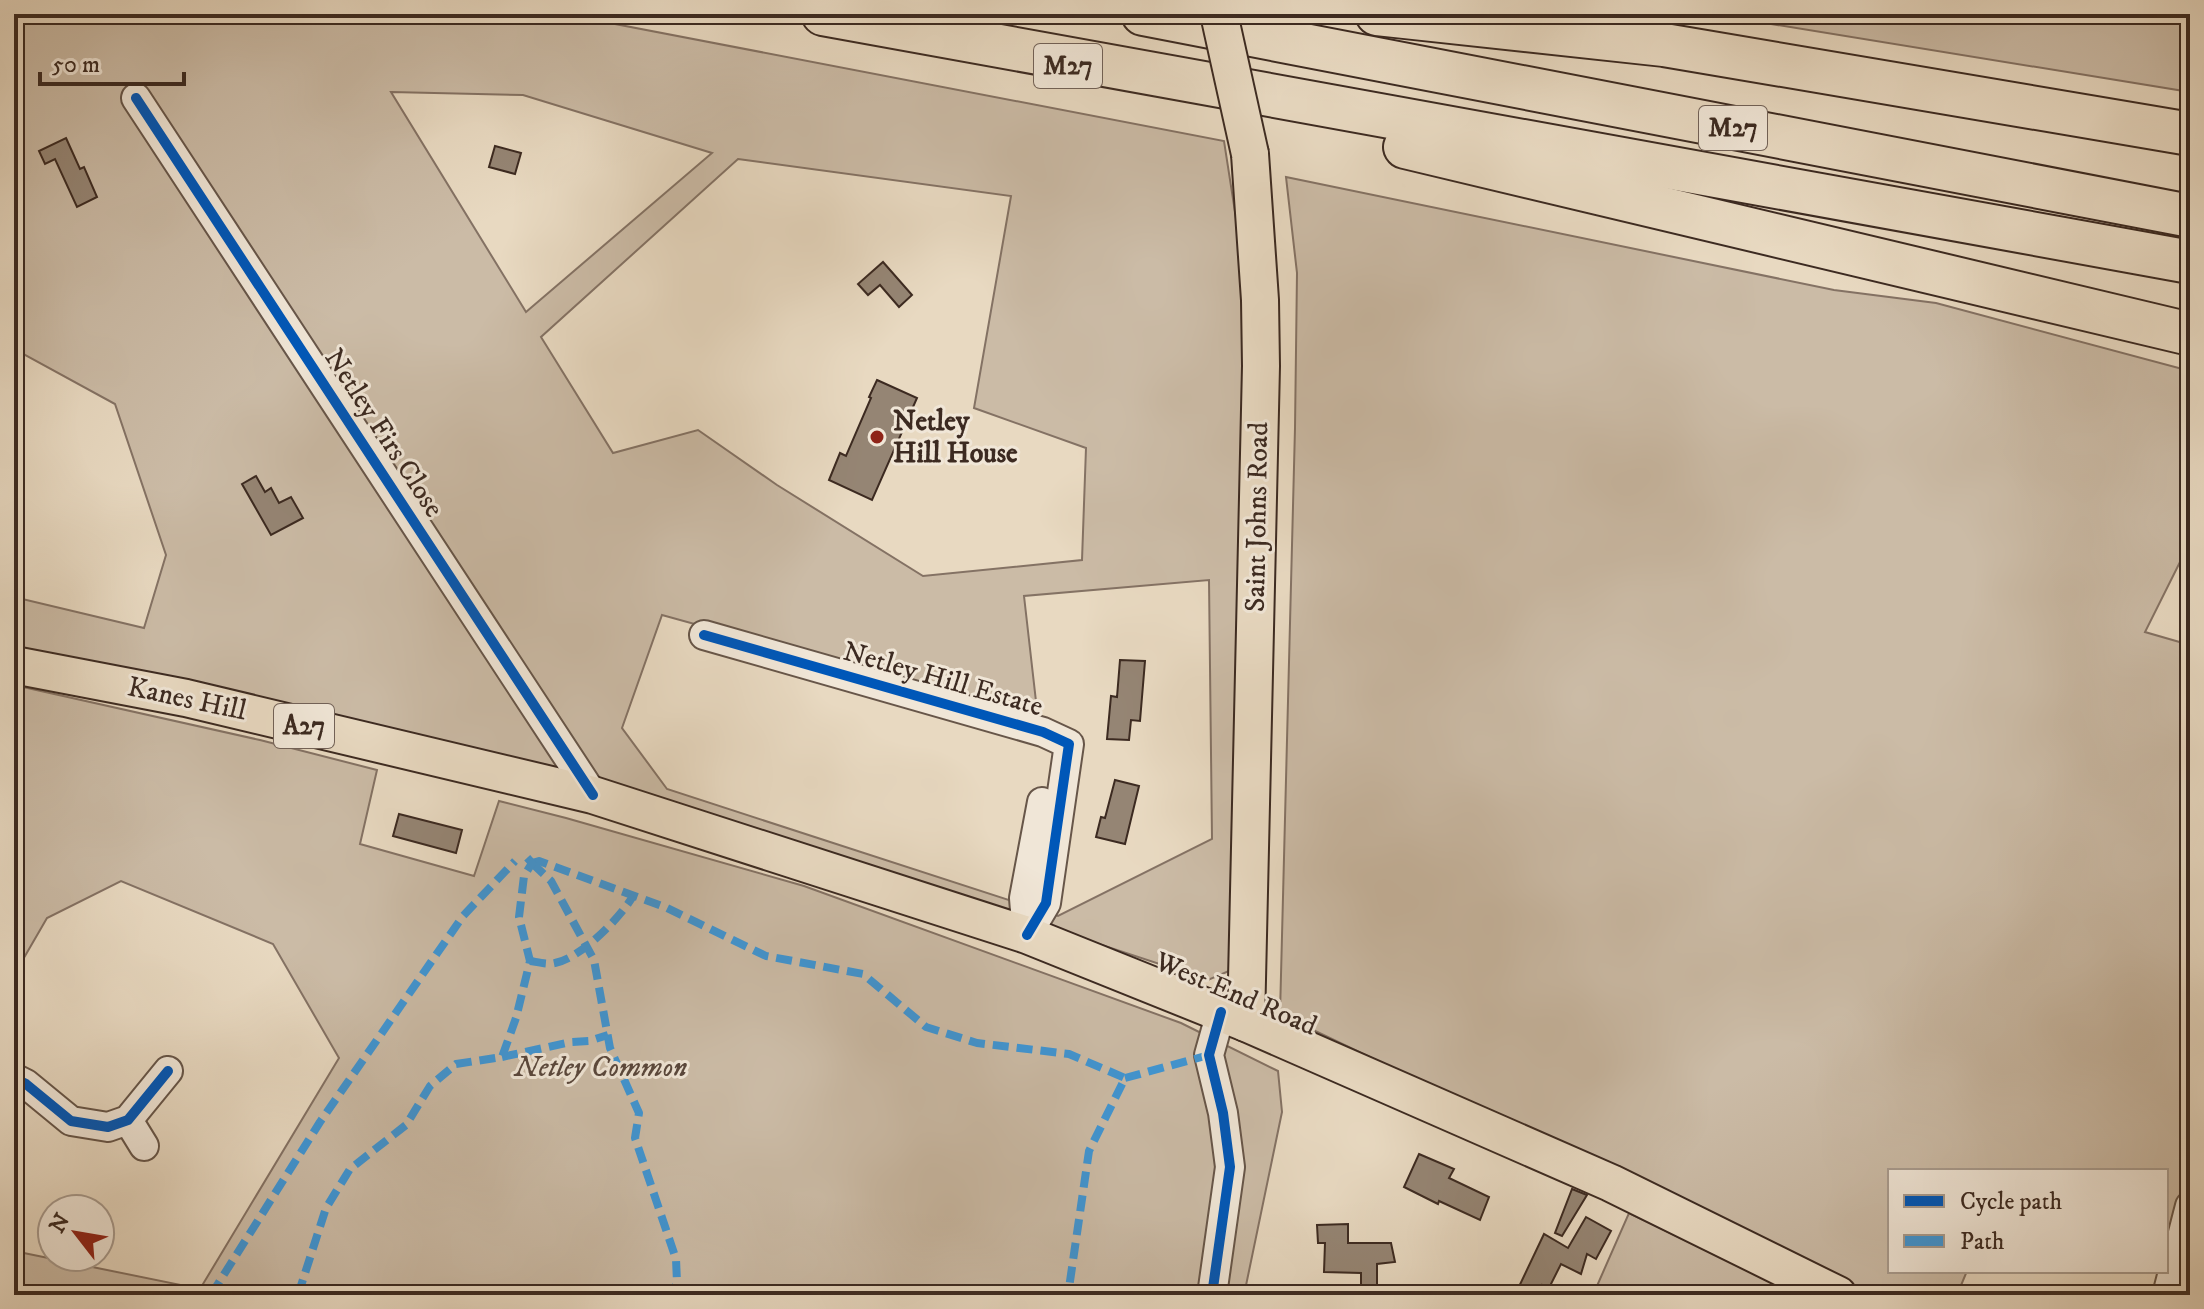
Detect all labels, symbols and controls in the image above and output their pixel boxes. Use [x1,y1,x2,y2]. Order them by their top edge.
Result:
scale bar [40,36,184,86]
road number: M27 [1034,44,1102,88]
text: 50 m [52,50,100,80]
road number: M27 [1699,106,1767,150]
street label: Netley Firs Close [317,342,451,524]
place label: Netley Hill House [893,404,1018,471]
street label: Saint Johns Road [1238,422,1276,612]
marker: Netley Hill House [868,428,886,446]
street label: Netley Hill Estate [839,634,1047,724]
street label: Kanes Hill [124,669,250,729]
road number: A27 [274,704,334,748]
street label: West End Road [1149,944,1322,1044]
park label: Netley Common [513,1050,687,1085]
legend [1888,1169,2168,1273]
text: Cycle path [1960,1187,2062,1217]
north arrow [36,1193,116,1273]
text: N [44,1209,76,1238]
text: Path [1960,1227,2005,1257]

